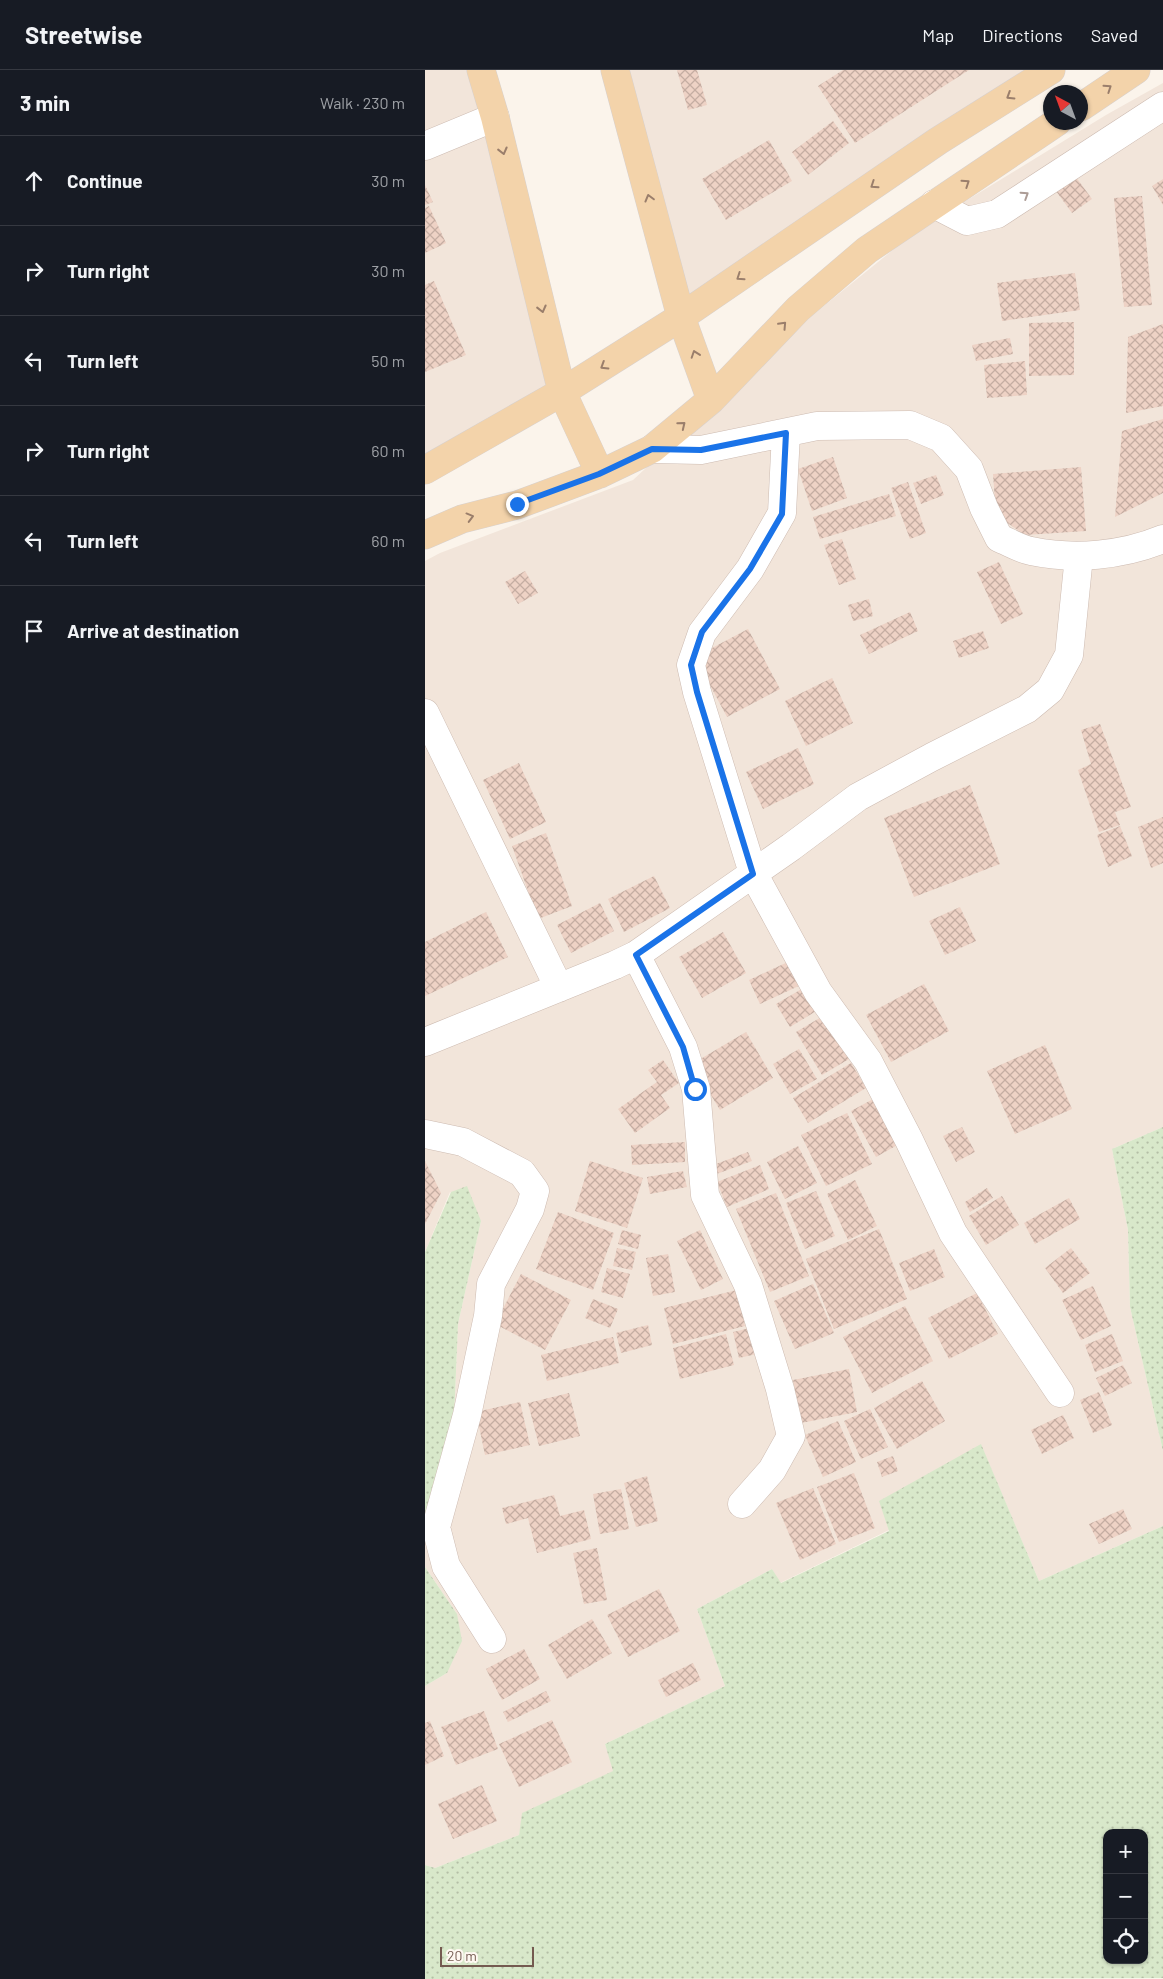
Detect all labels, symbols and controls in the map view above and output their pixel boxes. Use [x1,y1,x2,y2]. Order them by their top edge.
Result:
text: Streetwise [25,20,142,49]
text: Map [922,24,954,46]
text: Directions [982,24,1063,46]
text: Saved [1091,24,1138,46]
north arrow [1043,85,1088,130]
one-way arrow [1102,85,1112,94]
text: 3 min [20,90,70,115]
one-way arrow [1006,90,1016,99]
text: Walk · 230 m [320,93,405,112]
one-way arrow [497,146,508,155]
icon: ahead [20,167,48,195]
text: Continue [67,169,143,192]
text: 30 m [371,171,405,190]
one-way arrow [870,179,880,188]
one-way arrow [960,180,970,189]
one-way arrow [1020,192,1029,202]
one-way arrow [645,195,655,203]
icon: right [20,257,48,285]
text: Turn right [67,259,149,282]
text: 30 m [371,261,405,280]
one-way arrow [736,271,746,280]
one-way arrow [536,304,546,312]
one-way arrow [777,322,786,331]
icon: left [20,347,48,375]
text: Turn left [67,349,138,372]
text: 50 m [371,351,405,370]
one-way arrow [690,351,700,359]
one-way arrow [601,359,610,369]
one-way arrow [676,421,685,430]
icon: right [20,437,48,465]
text: Turn right [67,439,149,462]
text: 60 m [371,441,405,460]
route end [506,493,529,516]
one-way arrow [466,512,475,523]
icon: left [20,527,48,555]
text: Turn left [67,529,138,552]
text: 60 m [371,531,405,550]
icon: arrive [20,617,48,645]
text: Arrive at destination [67,619,239,642]
route start [684,1078,707,1101]
map controls [1103,1829,1148,1964]
button: + [1103,1829,1148,1874]
button: − [1103,1874,1148,1919]
button: locate [1103,1919,1148,1964]
scale bar [440,1944,534,1967]
text: 20 m [447,1947,477,1964]

